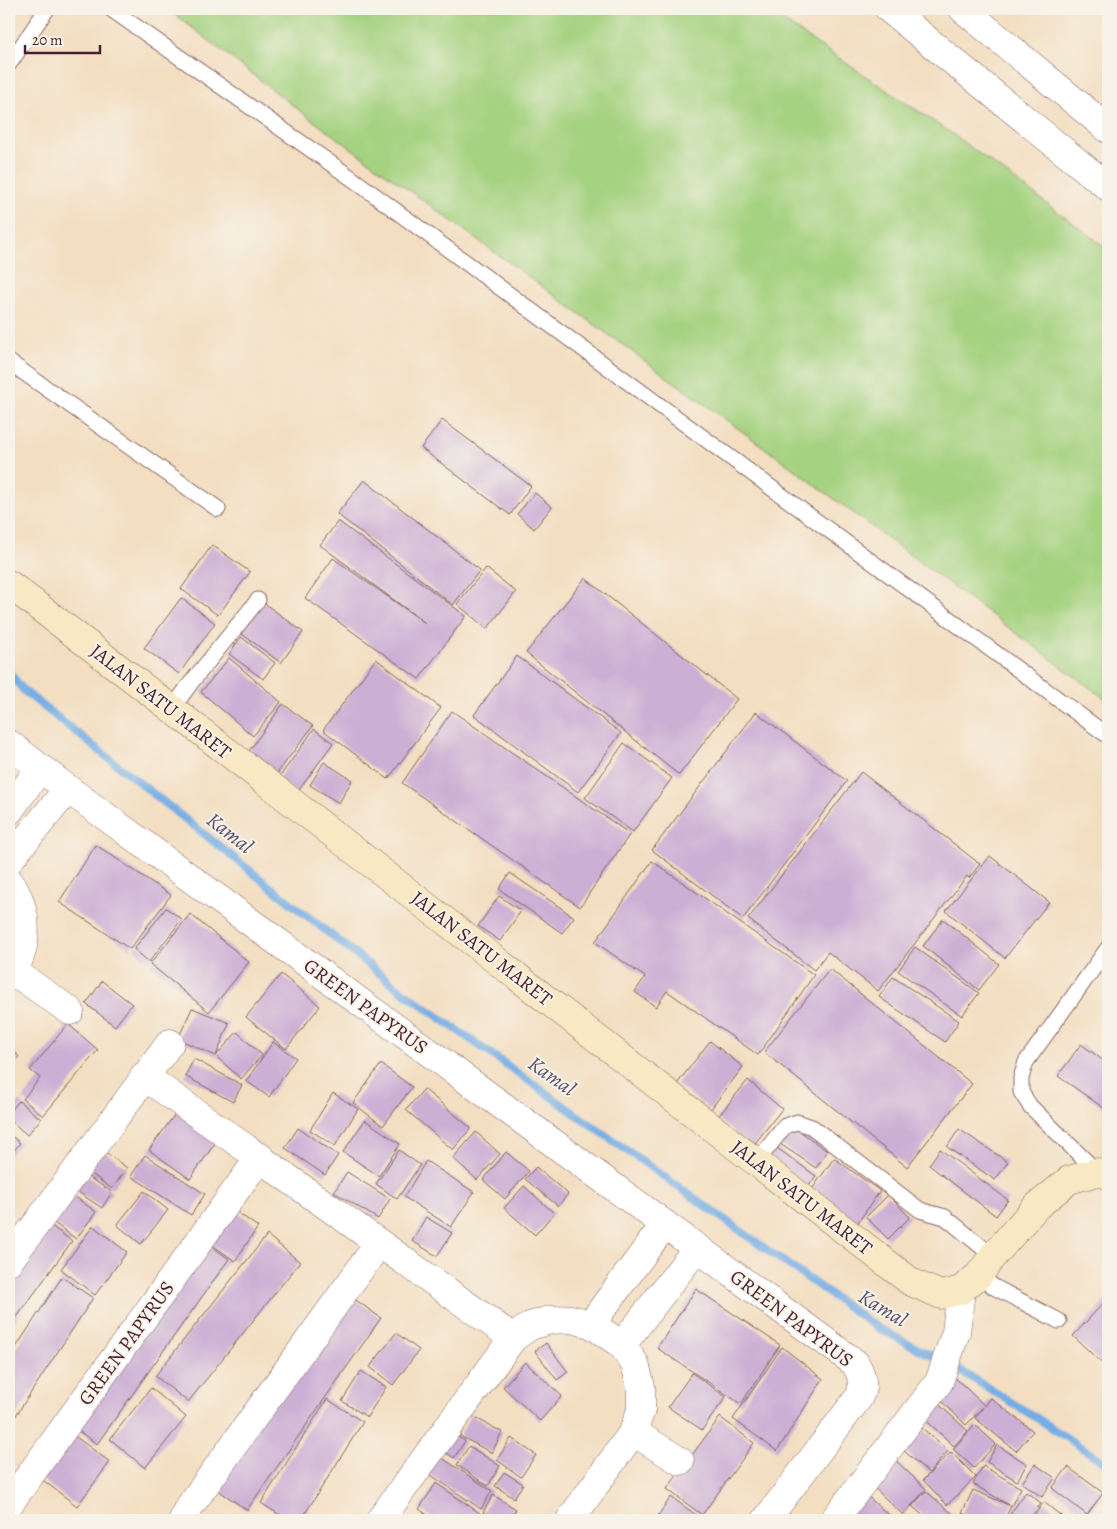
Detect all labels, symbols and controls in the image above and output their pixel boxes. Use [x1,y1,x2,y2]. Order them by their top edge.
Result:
scale bar [25,22,100,54]
text: 20 m [32,30,63,50]
street label: JALAN SATU MARET [84,638,237,765]
water label: Kamal [201,806,260,861]
street label: JALAN SATU MARET [405,885,558,1012]
street label: GREEN PAPYRUS [298,952,433,1061]
water label: Kamal [523,1050,582,1103]
street label: JALAN SATU MARET [725,1134,878,1261]
street label: GREEN PAPYRUS [725,1263,859,1374]
street label: GREEN PAPYRUS [72,1276,181,1411]
water label: Kamal [853,1283,913,1334]

